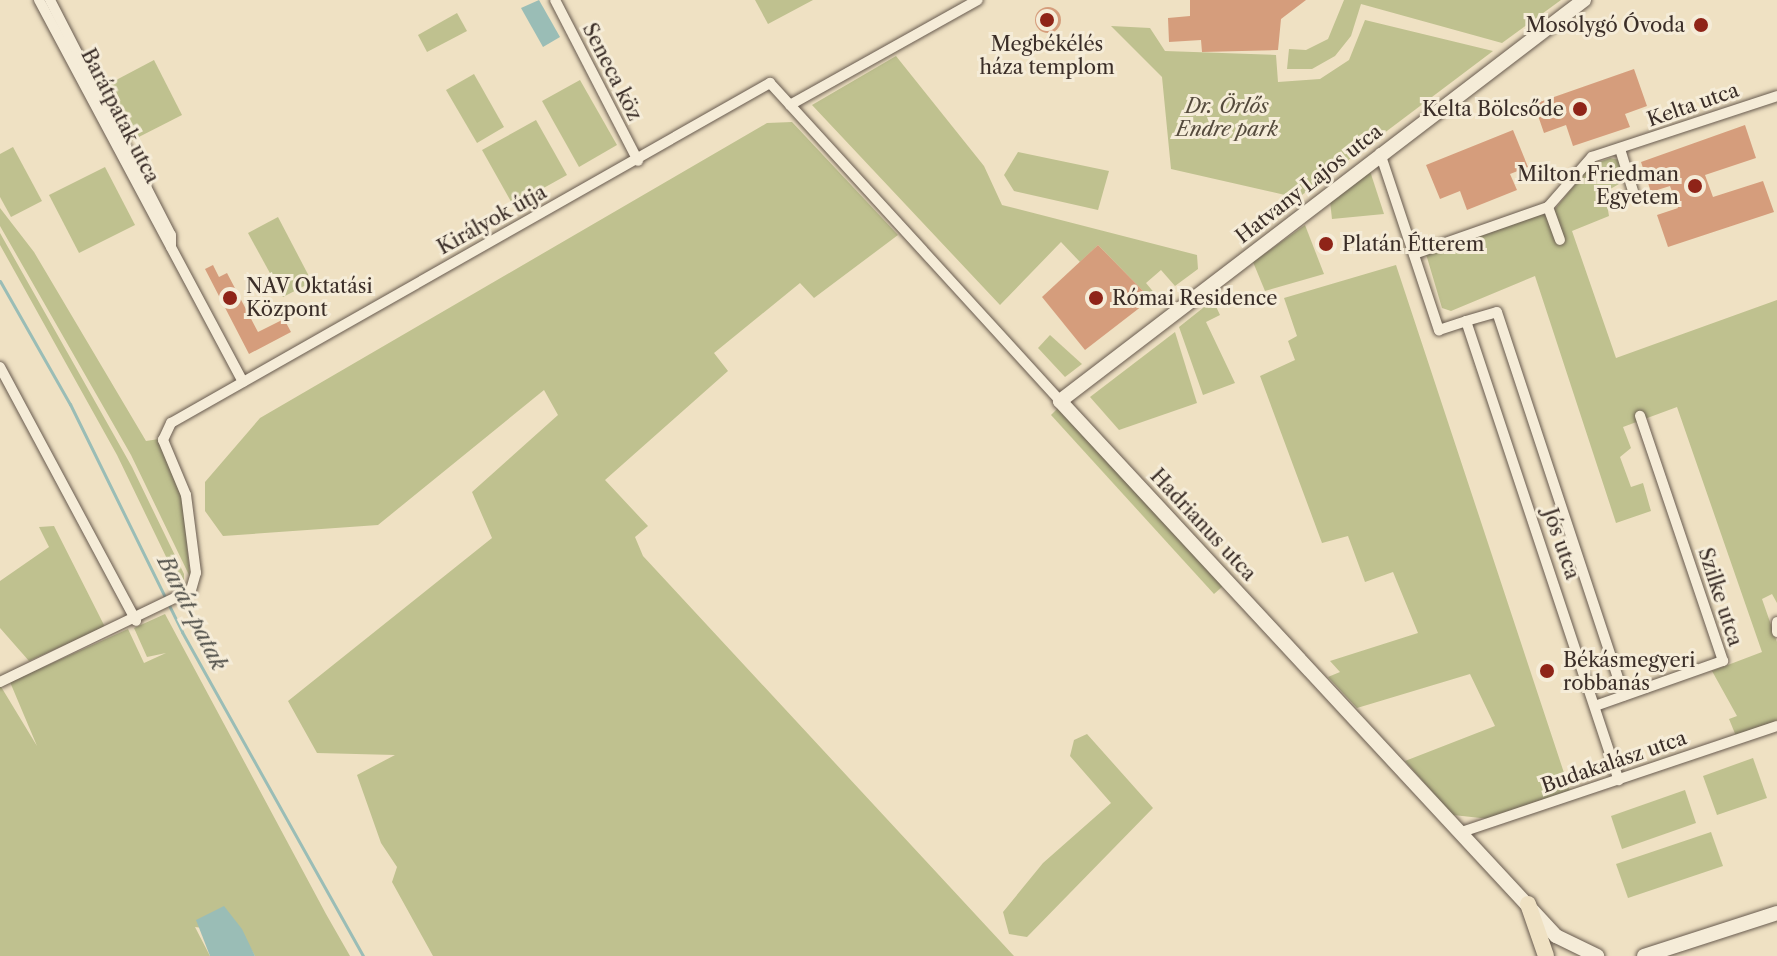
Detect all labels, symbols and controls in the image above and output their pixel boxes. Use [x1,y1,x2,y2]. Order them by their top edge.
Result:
marker: Megbékélés háza templom [1038,11,1056,29]
place label: Mosolygó Óvoda [1526,13,1685,37]
marker: Mosolygó Óvoda [1692,16,1710,34]
street label: Seneca köz [577,19,647,125]
place label: Megbékélés háza templom [979,32,1115,79]
street label: Barátpatak utca [76,44,164,188]
street label: Kelta utca [1644,78,1742,132]
park label: Dr. Örlős Endre park [1176,95,1278,142]
place label: Kelta Bölcsőde [1422,97,1564,121]
marker: Kelta Bölcsőde [1571,100,1589,118]
street label: Hatvany Lajos utca [1231,119,1387,249]
place label: Milton Friedman Egyetem [1517,162,1679,209]
marker: Milton Friedman Egyetem [1686,177,1704,195]
street label: Királyok útja [433,180,551,260]
place label: Platán Étterem [1342,232,1484,256]
marker: Platán Étterem [1317,235,1335,253]
place label: NAV Oktatási Központ [246,274,373,321]
place label: Római Residence [1112,286,1277,310]
marker: NAV Oktatási Központ [221,289,239,307]
marker: Római Residence [1087,289,1105,307]
street label: Hadrianus utca [1145,464,1261,586]
street label: Jós utca [1538,505,1584,583]
street label: Szilke utca [1693,545,1747,649]
water label: Barát-patak [152,551,232,675]
place label: Békásmegyeri robbanás [1563,648,1695,695]
marker: Békásmegyeri robbanás [1538,662,1556,680]
street label: Budakalász utca [1538,726,1690,798]

